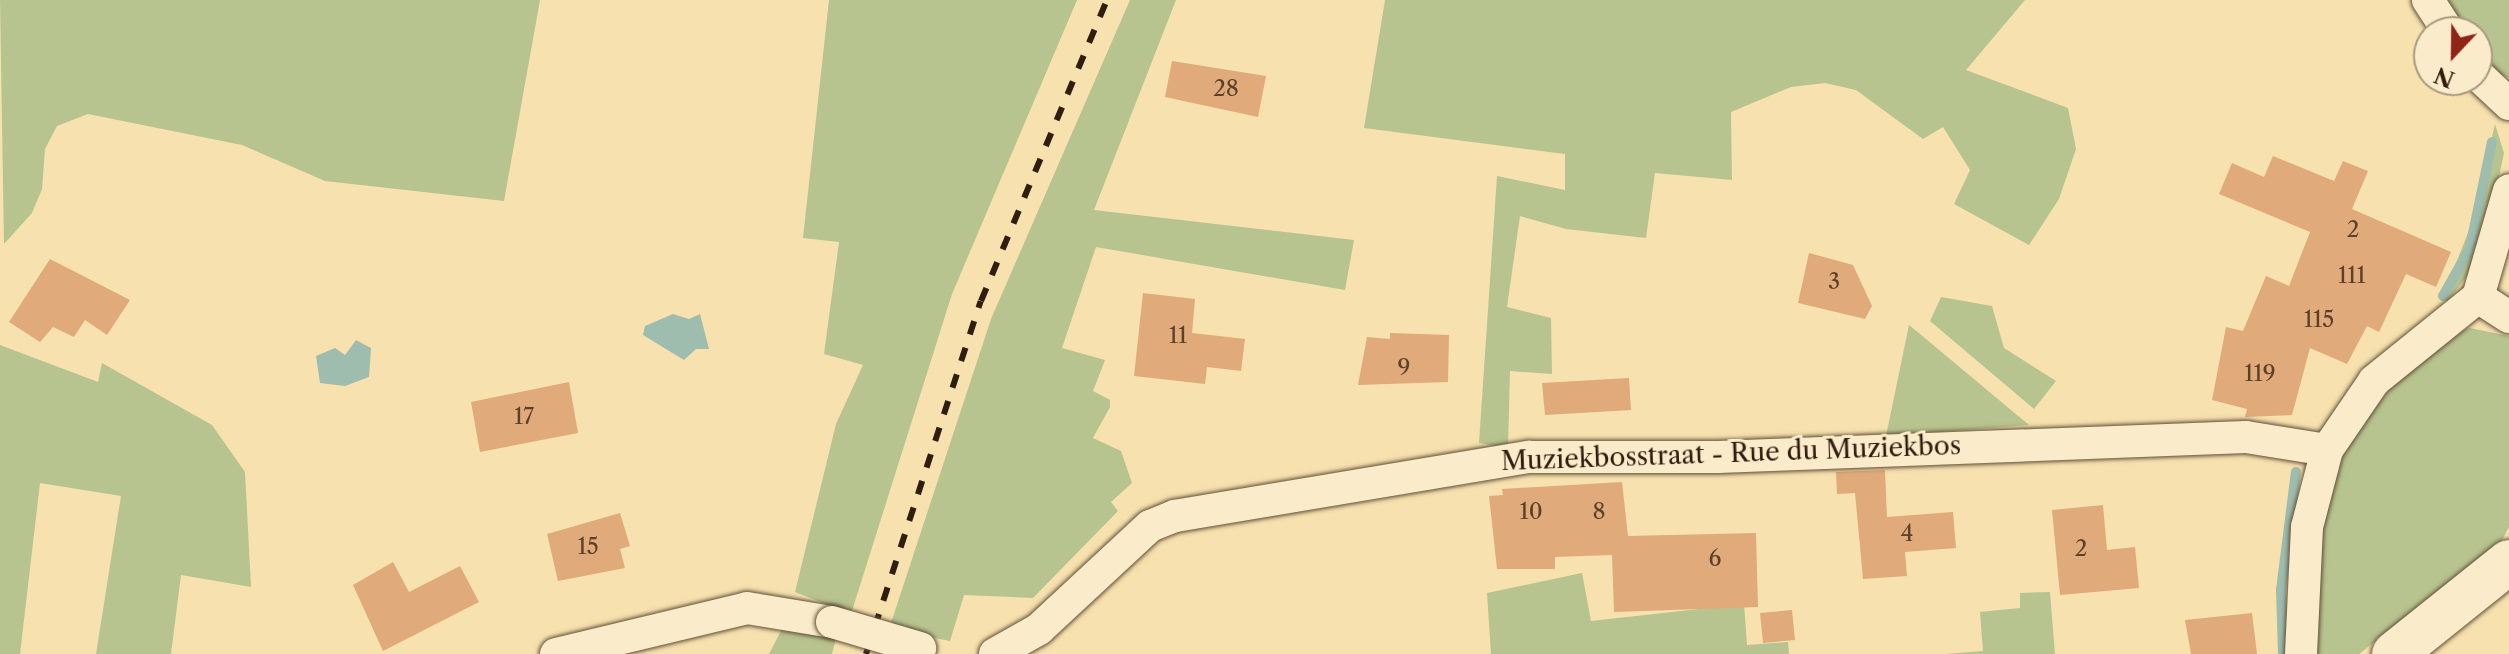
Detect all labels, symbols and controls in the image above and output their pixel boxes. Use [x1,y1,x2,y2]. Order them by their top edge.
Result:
north arrow [2413,16,2493,96]
text: N [2431,61,2458,93]
house number: 28 [1213,76,1239,102]
house number: 2 [2347,217,2359,243]
house number: 111 [2338,263,2366,289]
house number: 3 [1828,269,1840,295]
house number: 115 [2304,307,2334,333]
house number: 11 [1169,323,1187,349]
house number: 9 [1398,355,1410,381]
house number: 119 [2244,361,2276,387]
house number: 17 [514,404,534,430]
street label: Muziekbosstraat - Rue du Muziekbos [1500,430,1962,478]
house number: 10 [1519,499,1543,525]
house number: 8 [1592,499,1606,525]
house number: 4 [1901,521,1913,547]
house number: 15 [577,534,599,560]
house number: 2 [2075,536,2087,562]
house number: 6 [1709,546,1721,572]

